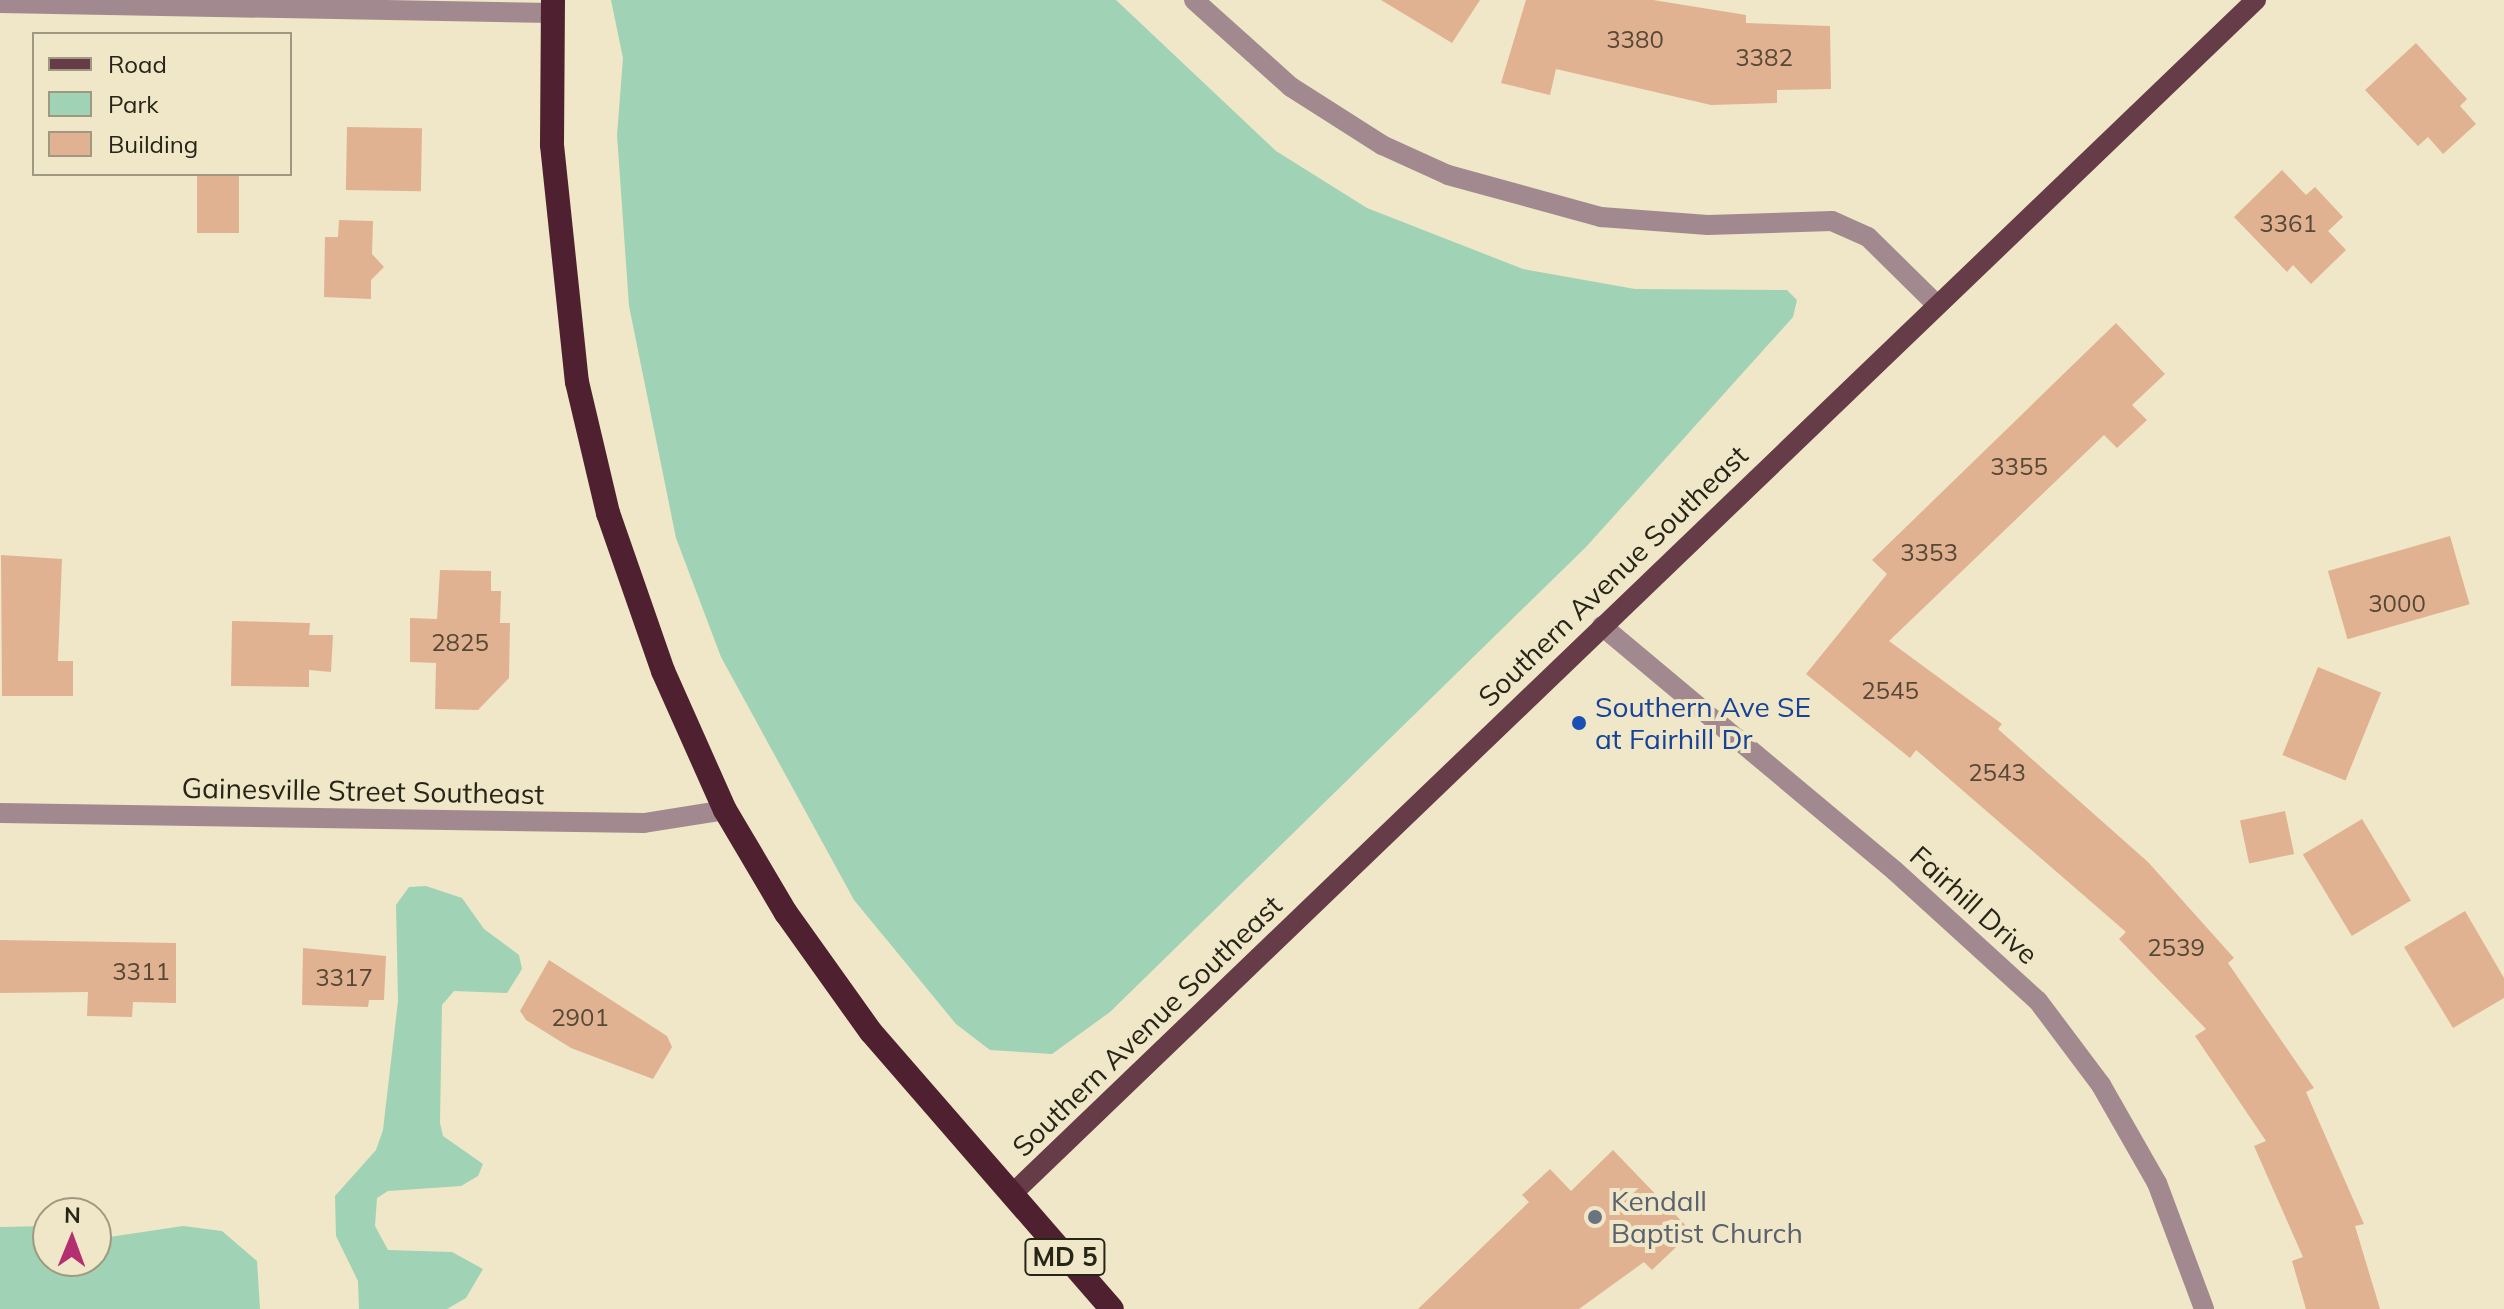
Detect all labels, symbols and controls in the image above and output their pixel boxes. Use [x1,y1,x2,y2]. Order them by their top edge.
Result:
house number: 3380 [1606,26,1664,54]
legend [32,32,292,176]
house number: 3382 [1735,44,1793,72]
text: Road [108,49,167,79]
text: Park [108,89,159,119]
text: Building [108,129,198,159]
house number: 3361 [2259,210,2317,238]
street label: Southern Avenue Southeast [1471,438,1755,714]
house number: 3355 [1990,453,2048,481]
house number: 3353 [1900,539,1958,567]
house number: 3000 [2368,590,2426,618]
house number: 2825 [431,629,489,657]
house number: 2545 [1861,677,1919,705]
place label: Southern Ave SE at Fairhill Dr [1595,690,1811,756]
marker: Southern Ave SE at Fairhill Dr [1570,714,1588,732]
house number: 2543 [1968,759,2026,787]
street label: Gainesville Street Southeast [181,771,545,811]
street label: Fairhill Drive [1903,839,2045,971]
street label: Southern Avenue Southeast [1005,888,1289,1164]
house number: 2539 [2147,934,2205,962]
house number: 3311 [112,958,170,986]
house number: 3317 [315,964,373,992]
house number: 2901 [551,1004,609,1032]
place label: Kendall Baptist Church [1611,1184,1803,1250]
north arrow [32,1197,112,1277]
text: N [64,1201,81,1229]
marker: Kendall Baptist Church [1586,1208,1604,1226]
road number: MD 5 [1023,1235,1107,1279]

